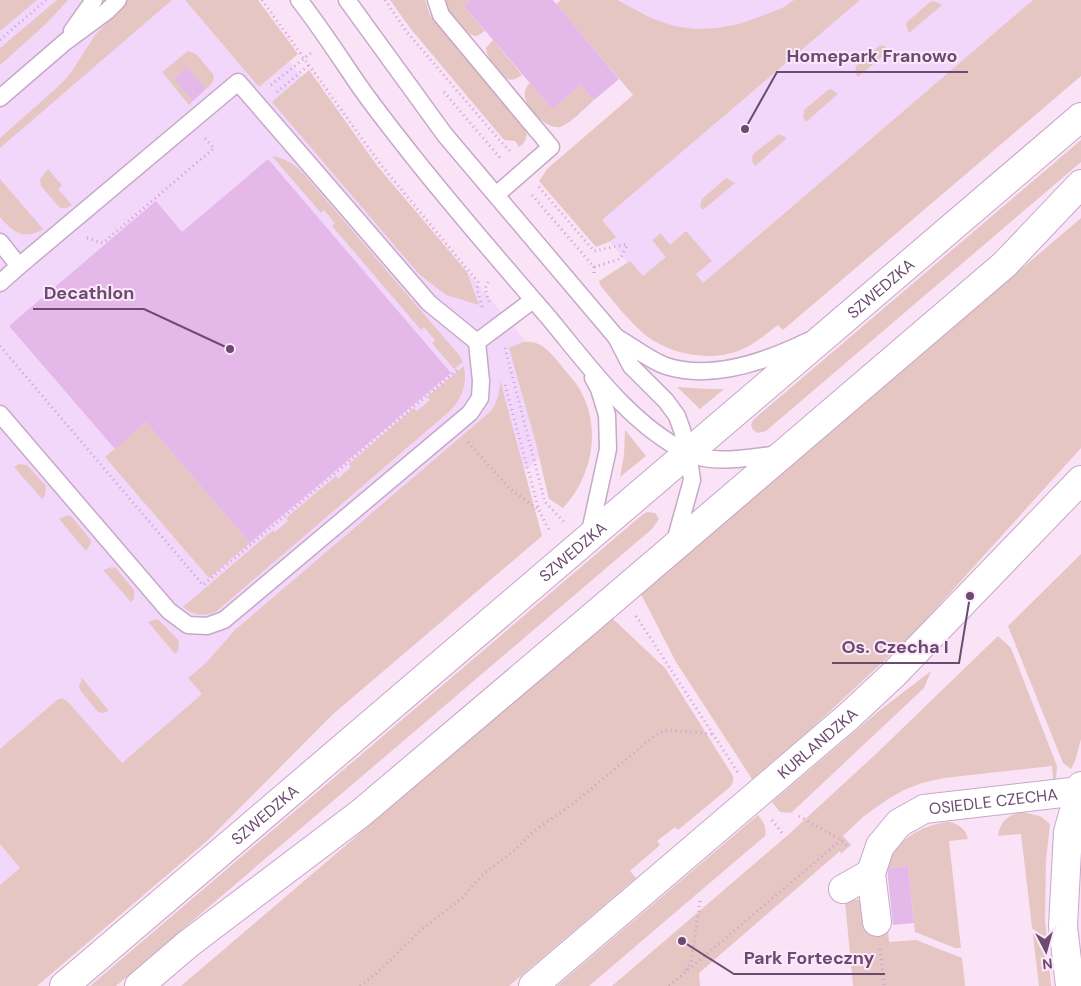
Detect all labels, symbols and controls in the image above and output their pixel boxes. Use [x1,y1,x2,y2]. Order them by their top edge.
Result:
callout: Homepark Franowo [777,39,968,72]
text: Homepark Franowo [786,44,958,68]
street label: SZWEDZKA [843,254,919,323]
callout: Decathlon [33,276,144,309]
text: Decathlon [44,281,134,305]
street label: SZWEDZKA [535,517,611,586]
callout: Os. Czecha I [832,630,959,663]
text: Os. Czecha I [841,635,949,659]
street label: KURLANDZKA [773,703,863,784]
street label: SZWEDZKA [227,780,303,850]
street label: OSIEDLE CZECHA [928,784,1059,819]
north arrow [1021,926,1071,976]
callout: Park Forteczny [734,941,885,974]
text: Park Forteczny [744,946,874,970]
text: N [1041,954,1053,973]

